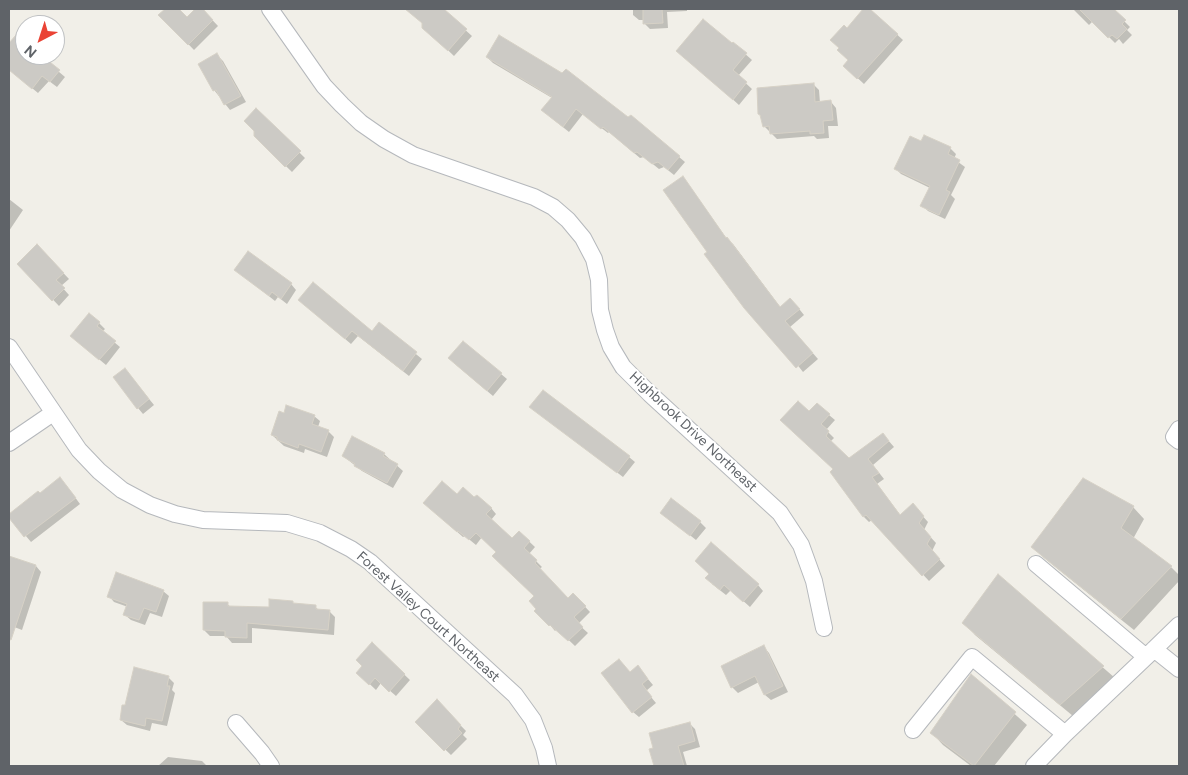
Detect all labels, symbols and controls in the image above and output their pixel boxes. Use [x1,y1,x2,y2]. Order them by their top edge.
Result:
north arrow [15,15,65,65]
text: N [21,41,40,61]
street label: Highbrook Drive Northeast [626,368,760,496]
street label: Forest Valley Court Northeast [353,548,503,686]

